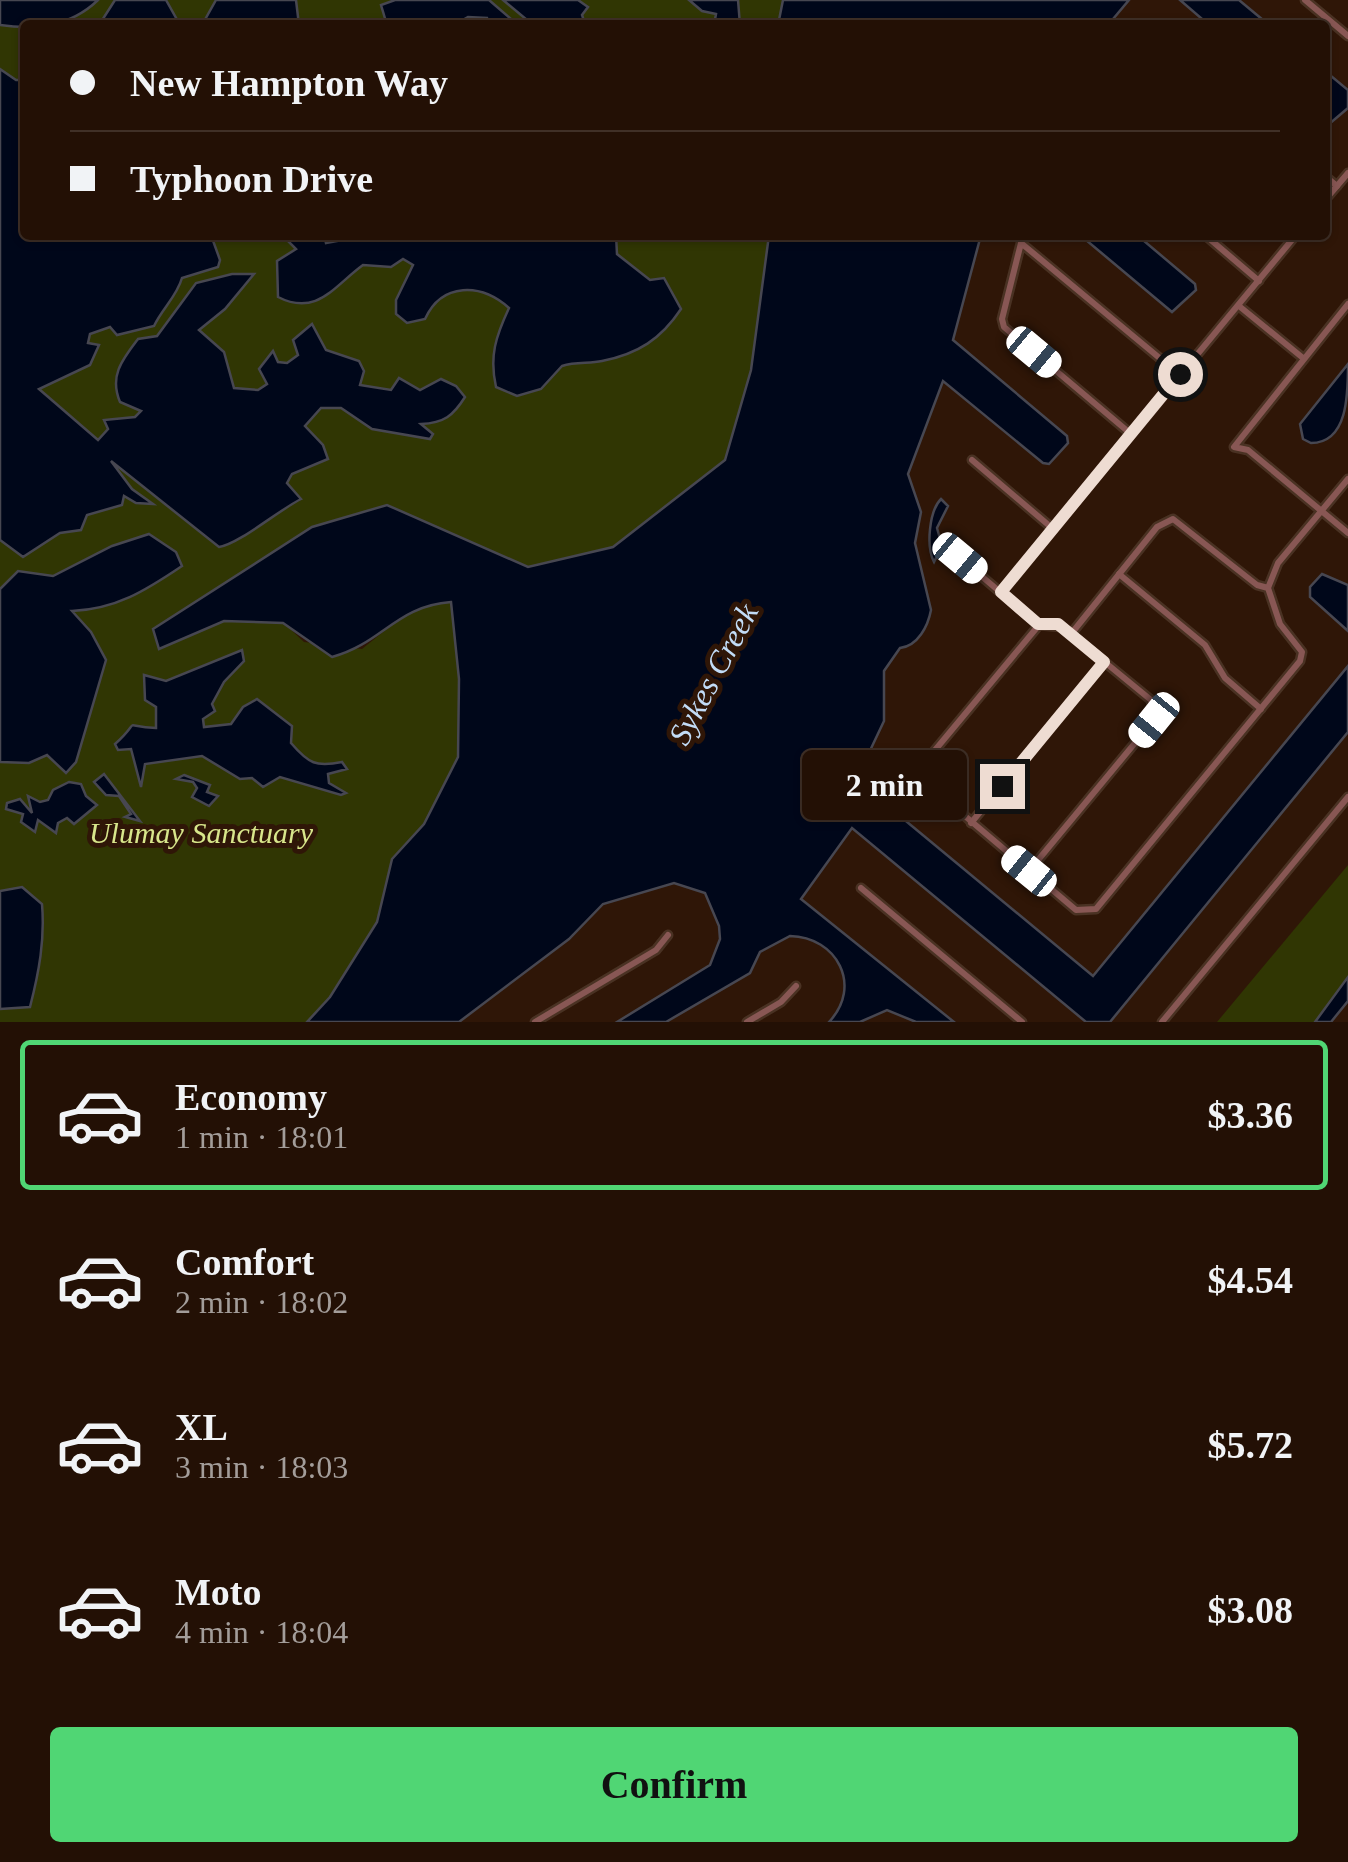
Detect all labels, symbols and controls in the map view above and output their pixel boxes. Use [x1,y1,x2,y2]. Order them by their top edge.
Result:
text: New Hampton Way [130,62,448,104]
text: Typhoon Drive [130,158,373,200]
car [1001,321,1067,383]
route start [1158,352,1203,397]
car [927,527,993,589]
water label: Sykes Creek [661,597,765,751]
car [1123,687,1185,753]
callout: 2 min [802,751,967,821]
route end [980,764,1025,809]
text: 2 min [846,767,923,803]
park label: Ulumay Sanctuary [89,816,314,849]
car [996,840,1062,902]
icon: car [55,1070,145,1160]
text: Economy [175,1076,327,1118]
text: $3.36 [1208,1094,1293,1136]
text: 1 min · 18:01 [175,1119,348,1155]
icon: car [55,1235,145,1325]
text: Comfort [175,1241,314,1283]
text: $4.54 [1208,1259,1293,1301]
text: 2 min · 18:02 [175,1284,348,1320]
icon: car [55,1400,145,1490]
text: XL [175,1406,228,1448]
text: $5.72 [1208,1424,1293,1466]
text: 3 min · 18:03 [175,1449,348,1485]
icon: car [55,1565,145,1655]
text: Moto [175,1571,262,1613]
text: $3.08 [1208,1589,1293,1631]
text: 4 min · 18:04 [175,1614,348,1650]
button: Confirm [50,1727,1298,1842]

